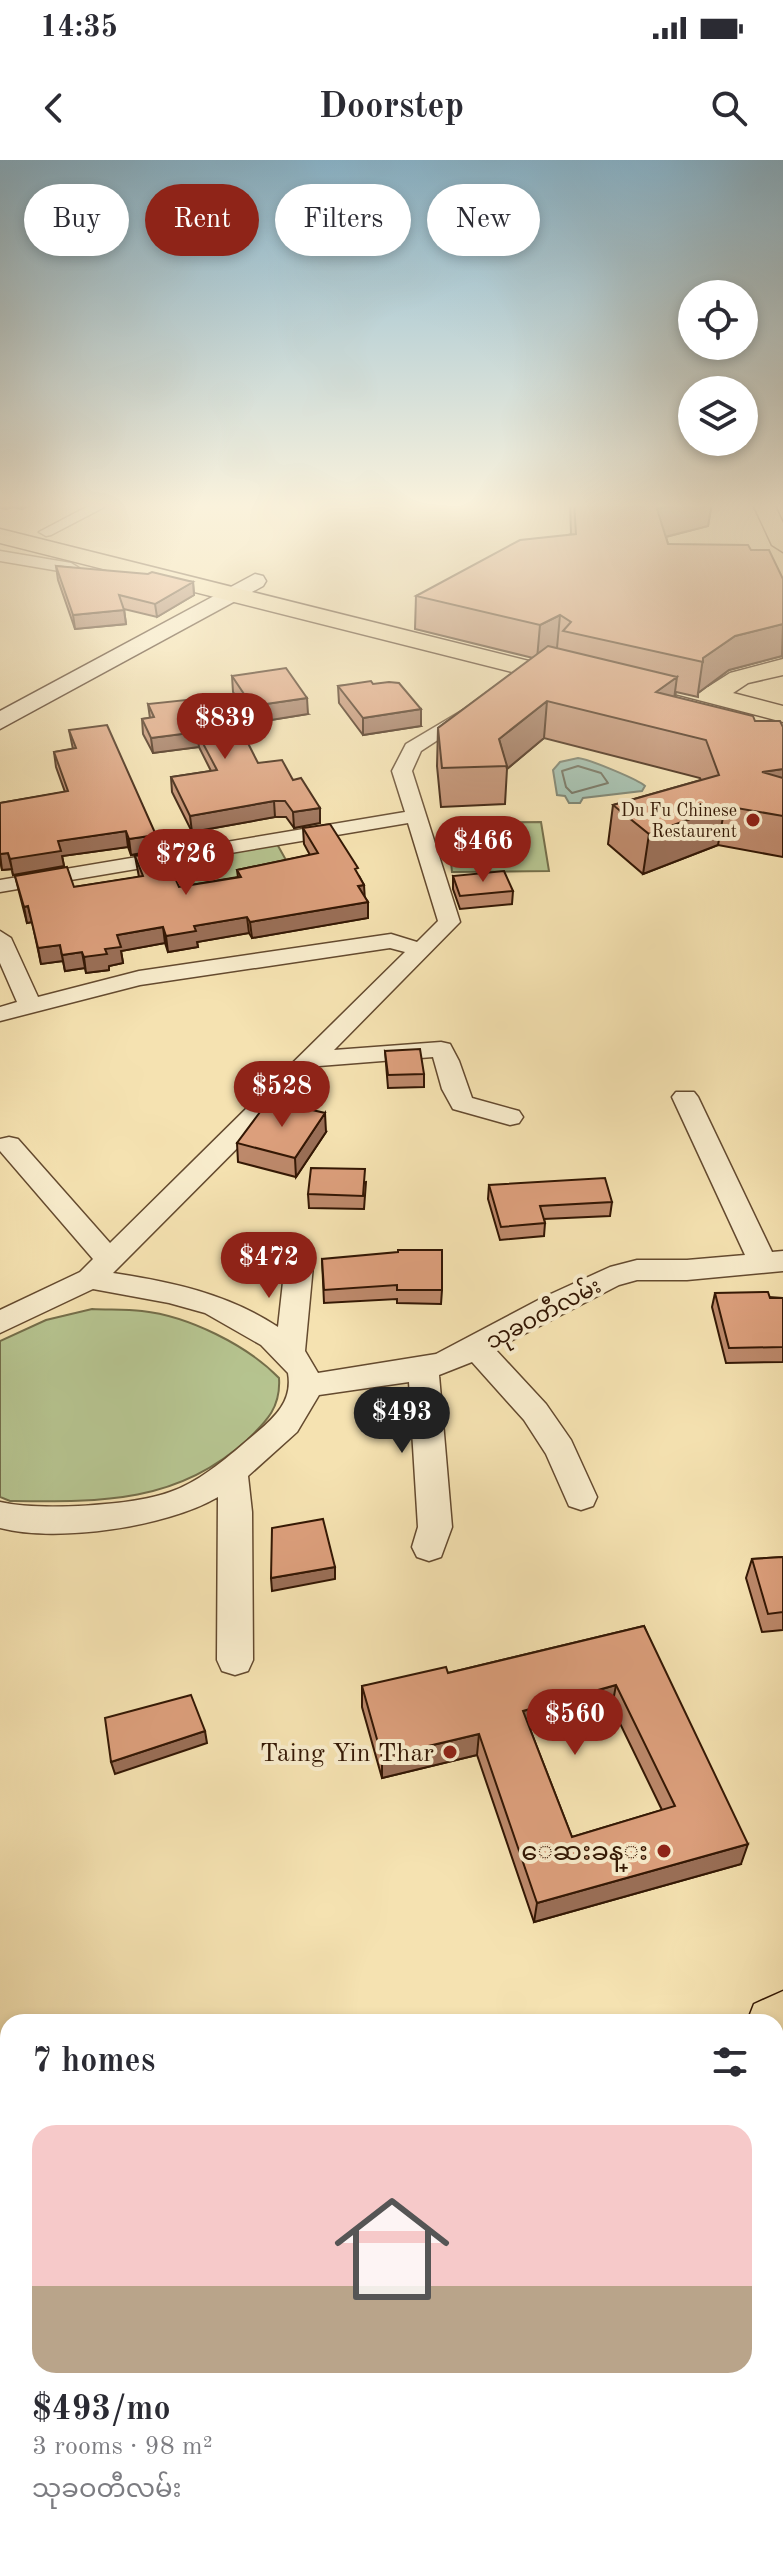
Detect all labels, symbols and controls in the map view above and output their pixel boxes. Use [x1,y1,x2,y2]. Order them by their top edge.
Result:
text: 14:35 [40,13,118,43]
icon: back [32,86,76,130]
icon: search [707,86,751,130]
text: Doorstep [319,90,464,126]
chip: Buy [24,184,129,256]
chip: Rent [145,184,259,256]
chip: Filters [275,184,411,256]
chip: New [427,184,540,256]
map controls [678,280,758,456]
button: locate [678,280,758,360]
button: layers [678,376,758,456]
pin: $839 [178,693,272,761]
text: $839 [195,706,255,732]
place label: Du Fu Chinese Restaurent [621,802,737,841]
marker: Du Fu Chinese Restaurent [744,811,762,829]
pin: $466 [436,816,530,884]
pin: $726 [139,829,233,897]
text: $466 [453,829,513,855]
text: $726 [156,842,216,868]
pin: $528 [235,1061,329,1129]
text: $528 [252,1074,312,1100]
pin: $472 [222,1232,316,1300]
text: $472 [239,1245,299,1271]
street label: သုခဝတီလမ်း [480,1270,607,1359]
pin: $493 [355,1387,449,1455]
text: $493 [372,1400,432,1426]
pin: $560 [528,1689,622,1757]
text: $560 [545,1702,605,1728]
place label: Taing Yin Thar [260,1741,434,1767]
marker: Taing Yin Thar [441,1743,459,1761]
place label: ေဆးခန္း [521,1840,648,1872]
marker: ေဆးခန္း [655,1842,673,1860]
icon: filters [708,2040,752,2084]
text: 7 homes [32,2045,155,2079]
icon: home [320,2177,464,2321]
text: $493/mo [32,2393,171,2427]
text: 3 rooms · 98 m² [32,2434,213,2460]
text: သုခဝတီလမ်း [32,2477,181,2503]

